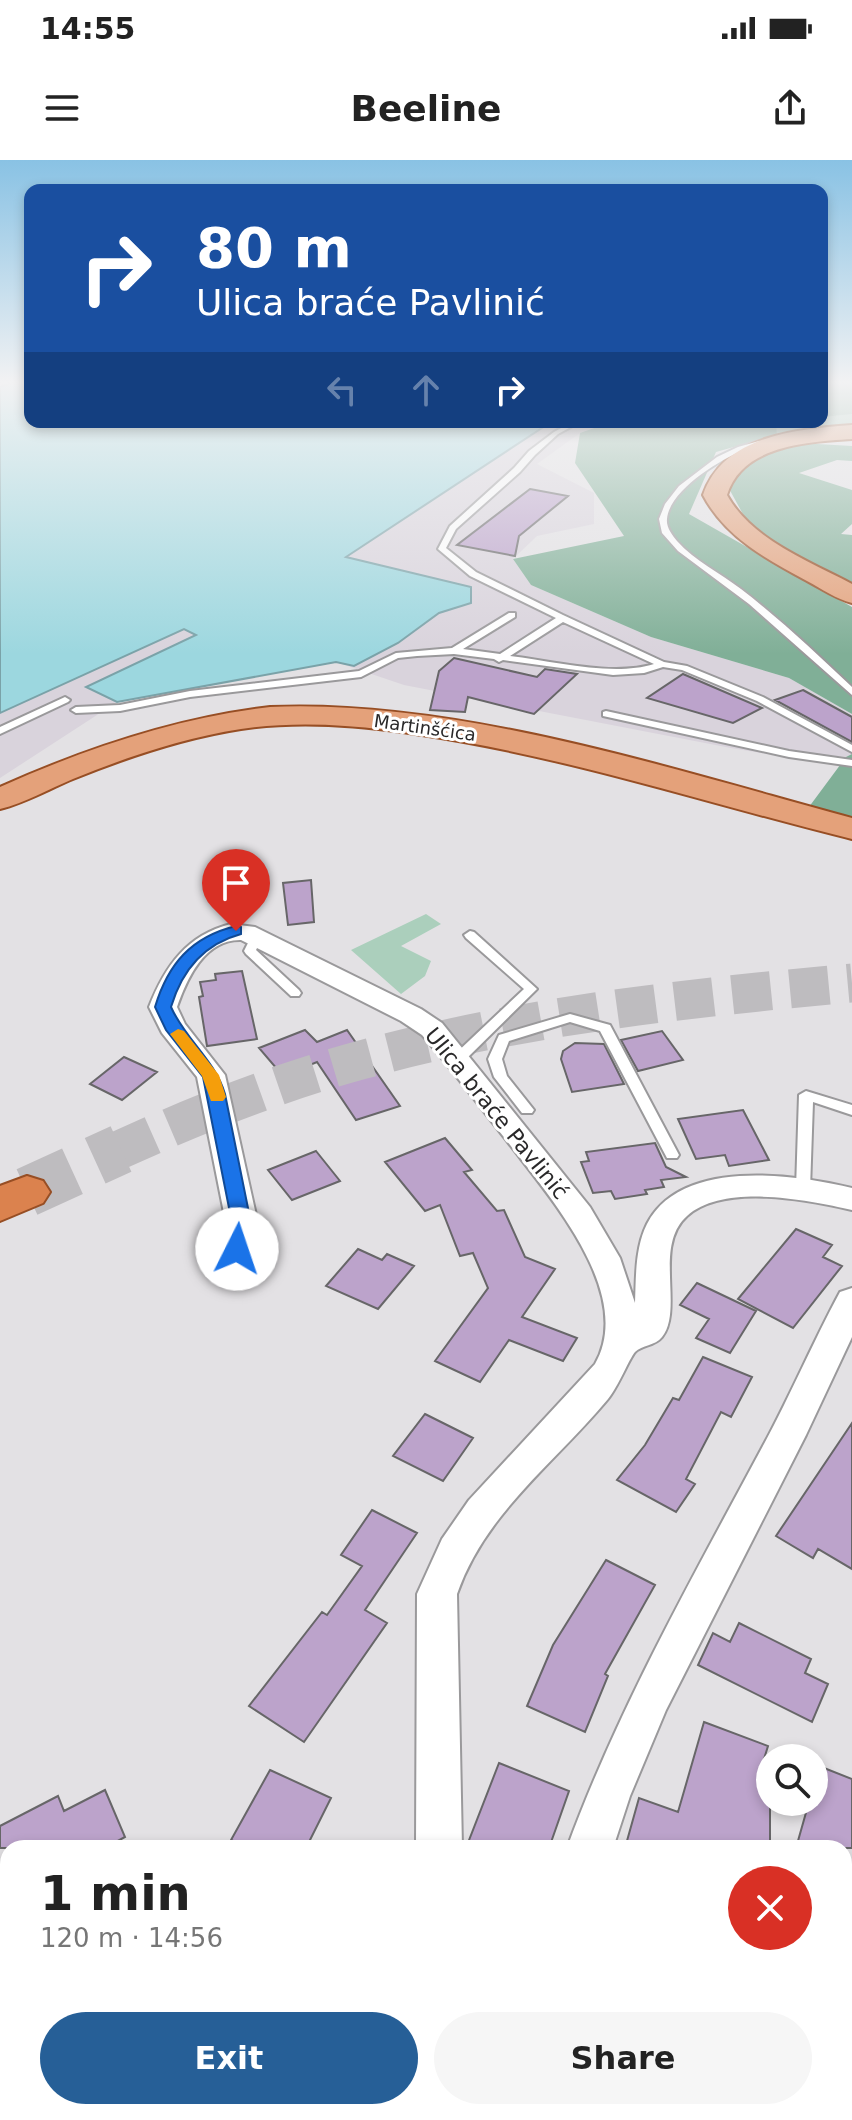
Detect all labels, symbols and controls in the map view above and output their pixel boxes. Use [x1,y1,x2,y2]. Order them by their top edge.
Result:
text: 14:55 [40,11,136,46]
icon: menu [40,86,84,130]
icon: share [768,86,812,130]
text: Beeline [351,88,502,129]
text: 80 m [196,215,352,280]
icon: right [64,216,168,320]
text: Ulica braće Pavlinić [196,282,545,323]
icon: left [320,368,364,412]
icon: ahead [404,368,448,412]
icon: right [488,368,532,412]
street label: Martinšćica [373,710,477,745]
pin [202,849,270,931]
icon: arrive [214,861,258,905]
street label: Ulica braće Pavlinić [420,1023,573,1204]
position arrow [195,1207,279,1291]
map controls [756,1744,828,1816]
button: search [756,1744,828,1816]
text: 1 min [40,1865,191,1921]
button: close [728,1866,812,1950]
text: 120 m · 14:56 [40,1923,223,1953]
button: Exit [40,2012,418,2104]
button: Share [434,2012,812,2104]

